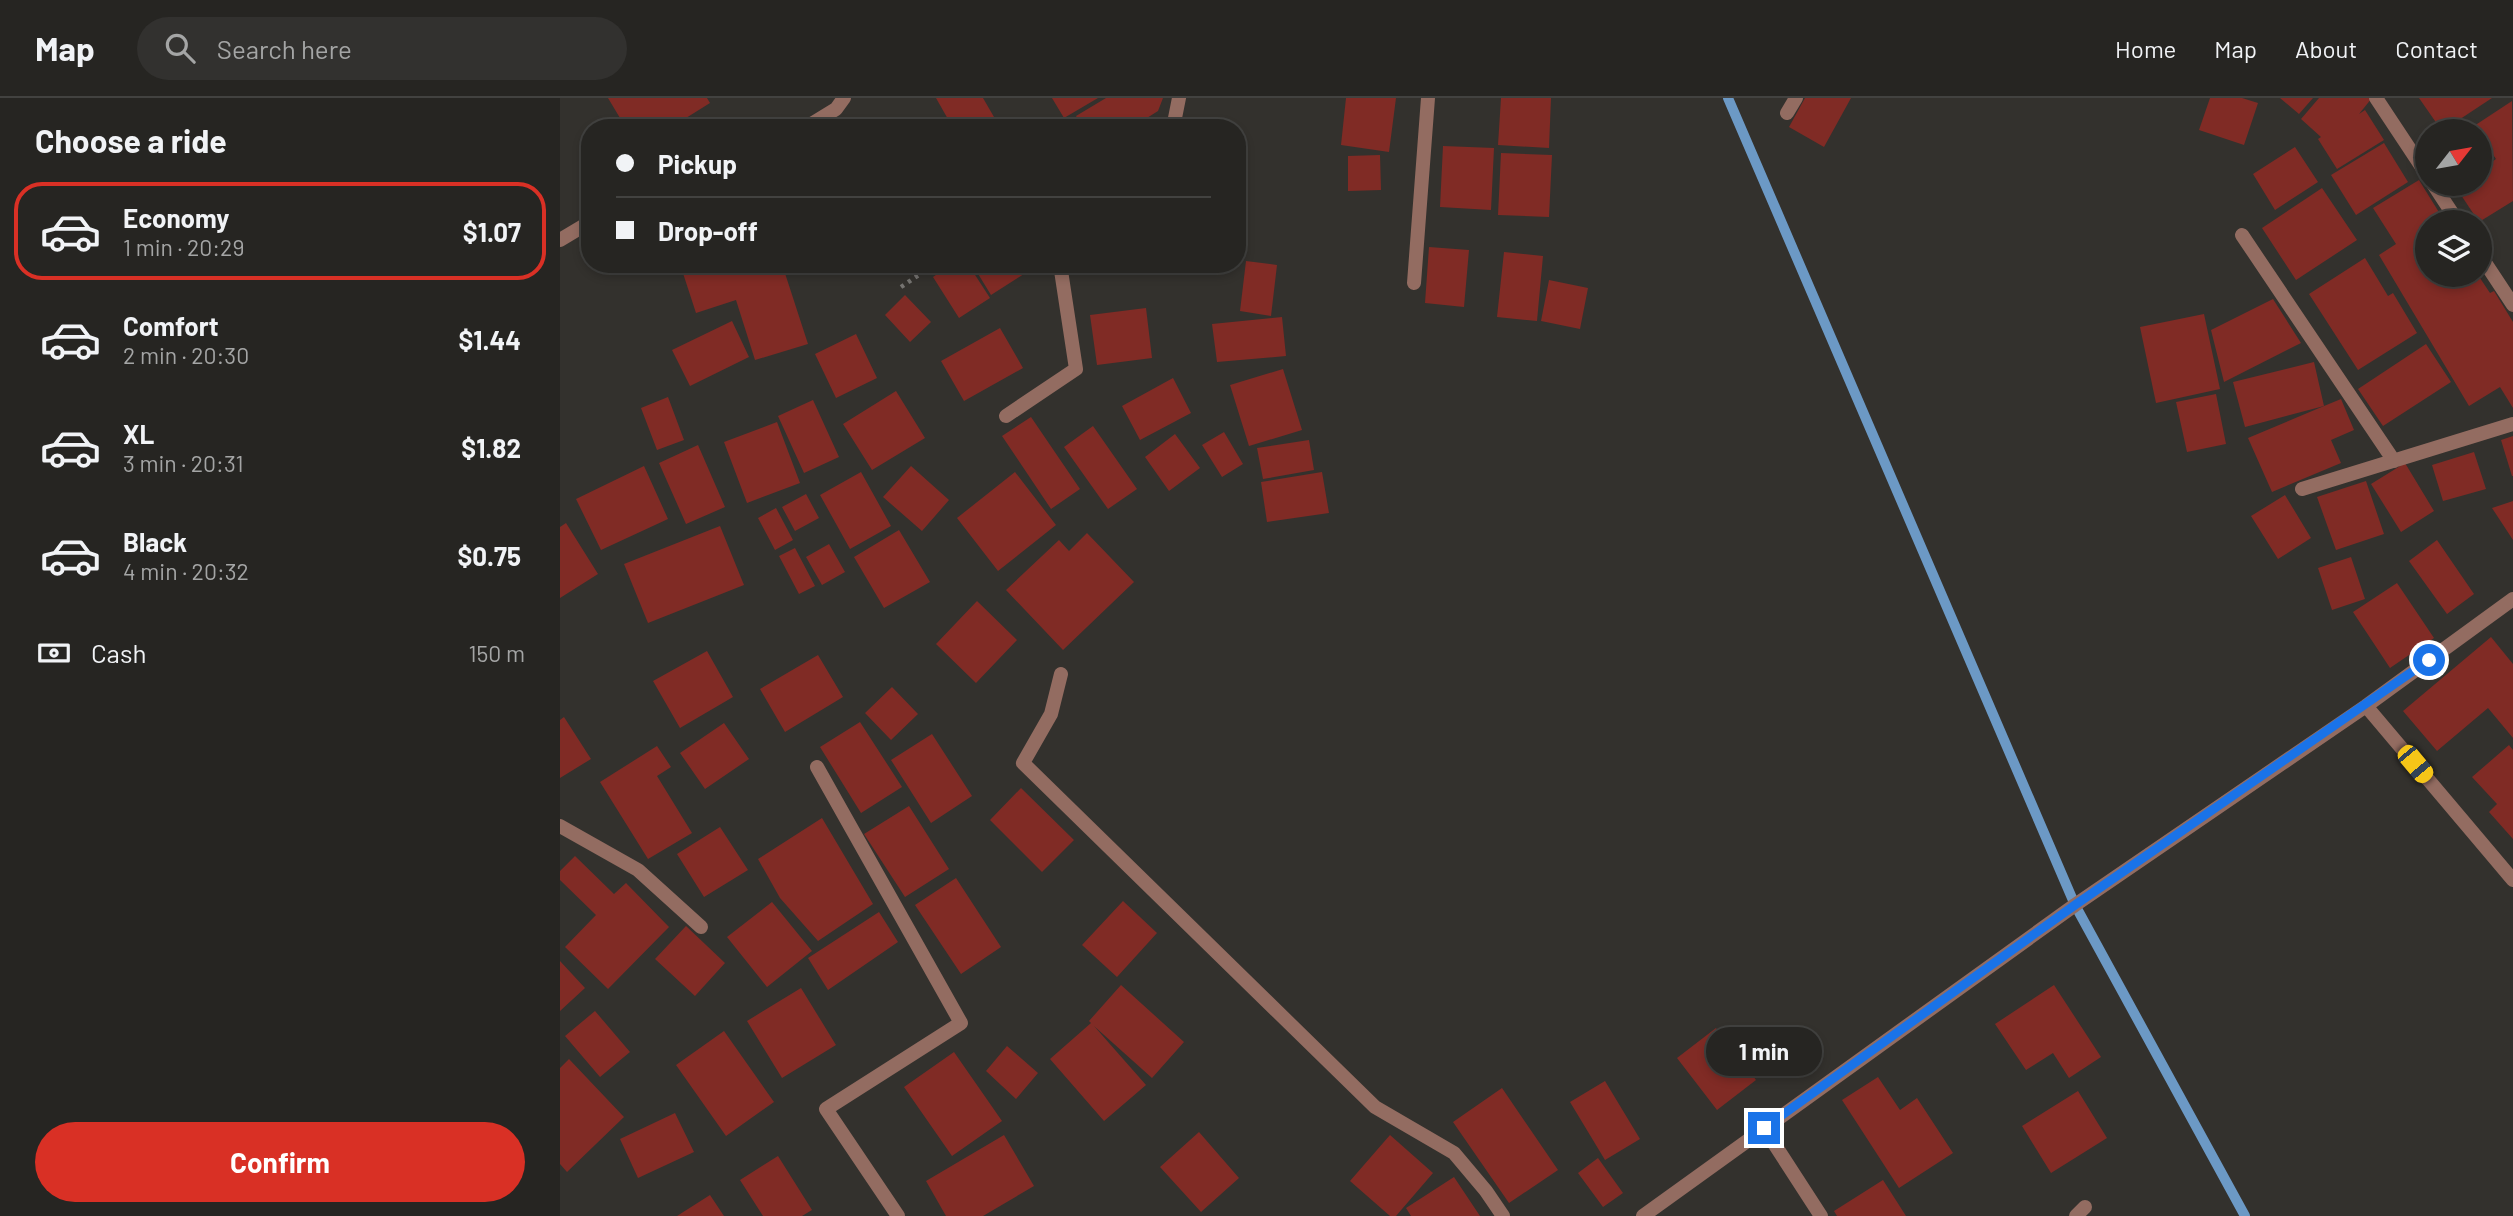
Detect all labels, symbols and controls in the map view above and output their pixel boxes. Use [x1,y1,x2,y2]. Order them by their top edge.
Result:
search box [137,17,627,80]
text: Map [35,28,95,68]
icon: search [161,29,199,67]
text: Search here [217,33,352,64]
text: Home [2115,34,2176,63]
text: Map [2214,34,2257,63]
text: About [2295,34,2357,63]
text: Contact [2395,34,2478,63]
north arrow [2415,119,2492,196]
map controls [2415,119,2492,287]
text: Choose a ride [35,121,227,159]
text: Pickup [658,148,737,179]
icon: car [39,200,102,263]
text: Economy [123,202,229,233]
button: layers [2415,210,2492,287]
text: Drop-off [658,215,758,246]
text: $1.07 [463,216,521,247]
text: 1 min · 20:29 [123,233,244,261]
icon: car [39,308,102,371]
text: Comfort [123,310,219,341]
text: $1.44 [458,324,521,355]
text: 2 min · 20:30 [123,341,249,369]
icon: car [39,416,102,479]
text: XL [123,418,154,449]
text: $1.82 [461,432,521,463]
text: 3 min · 20:31 [123,449,244,477]
icon: car [39,524,102,587]
text: Black [123,526,187,557]
text: $0.75 [457,540,521,571]
text: 4 min · 20:32 [123,557,249,585]
icon: cash [35,634,73,672]
text: Cash [91,637,146,668]
text: 150 m [469,639,525,667]
route start [2413,644,2445,676]
car [2394,741,2437,787]
callout: 1 min [1706,1026,1822,1076]
text: 1 min [1739,1037,1789,1065]
route end [1748,1112,1780,1144]
button: Confirm [35,1122,525,1202]

